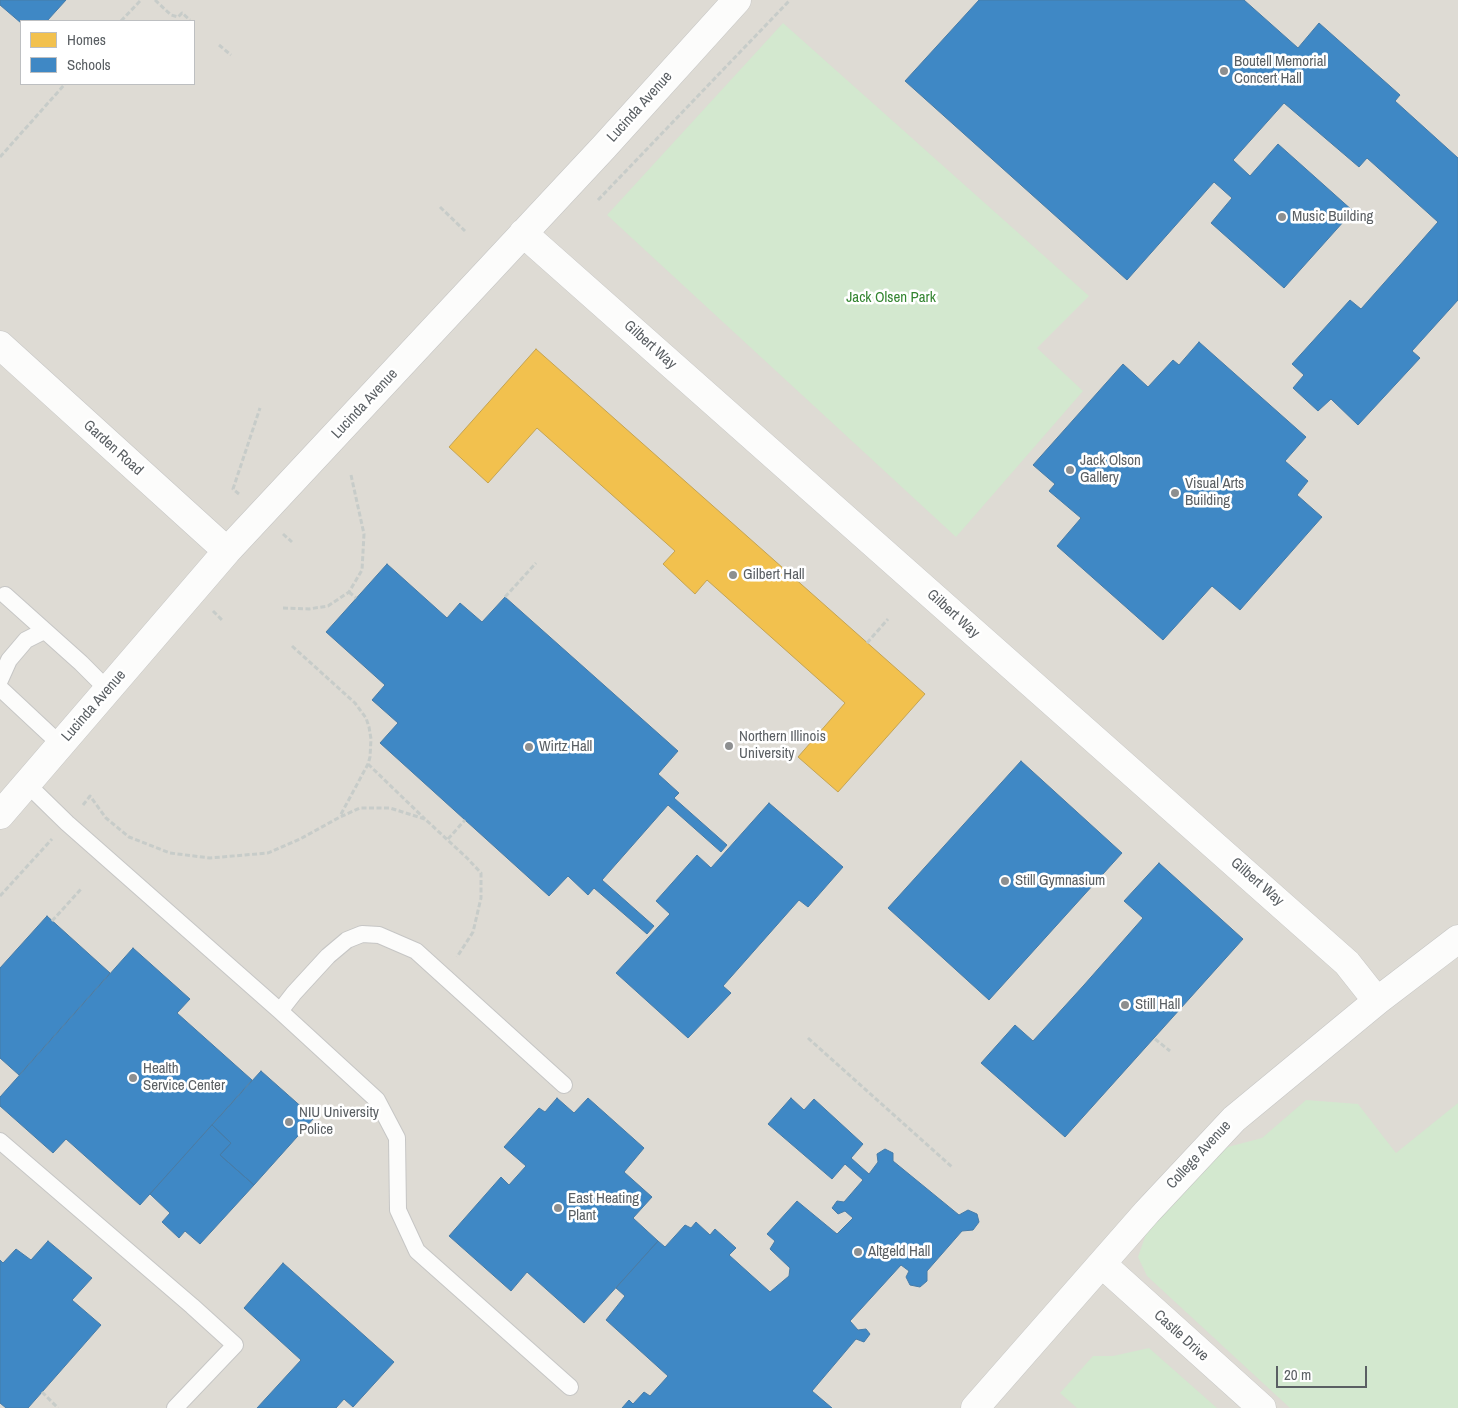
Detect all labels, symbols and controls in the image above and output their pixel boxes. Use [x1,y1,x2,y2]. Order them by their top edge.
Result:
legend [20,20,195,85]
text: Homes [67,29,106,50]
place label: Boutell Memorial Concert Hall [1234,53,1326,88]
text: Schools [67,54,111,75]
marker: Boutell Memorial Concert Hall [1218,65,1230,77]
street label: Lucinda Avenue [604,68,676,146]
place label: Music Building [1292,208,1373,226]
marker: Music Building [1276,211,1288,223]
park label: Jack Olsen Park [846,289,936,307]
street label: Gilbert Way [620,317,680,373]
street label: Lucinda Avenue [328,365,402,443]
street label: Garden Road [80,417,146,479]
place label: Jack Olson Gallery [1080,452,1141,487]
marker: Jack Olson Gallery [1064,464,1076,476]
place label: Visual Arts Building [1185,475,1244,510]
marker: Visual Arts Building [1169,487,1181,499]
place label: Gilbert Hall [743,566,805,584]
marker: Gilbert Hall [727,569,739,581]
street label: Gilbert Way [923,586,983,642]
street label: Lucinda Avenue [58,667,130,745]
place label: Northern Illinois University [739,728,826,763]
place label: Wirtz Hall [539,738,592,756]
marker: Northern Illinois University [723,740,735,752]
marker: Wirtz Hall [523,741,535,753]
street label: Gilbert Way [1227,854,1287,910]
place label: Still Gymnasium [1015,872,1105,890]
marker: Still Gymnasium [999,875,1011,887]
place label: Still Hall [1135,996,1180,1014]
marker: Still Hall [1119,999,1131,1011]
place label: Health Service Center [143,1060,225,1095]
marker: Health Service Center [127,1072,139,1084]
place label: NIU University Police [299,1104,379,1139]
marker: NIU University Police [283,1116,295,1128]
street label: College Avenue [1163,1117,1235,1193]
place label: East Heating Plant [568,1190,639,1225]
marker: East Heating Plant [552,1202,564,1214]
place label: Altgeld Hall [868,1243,930,1261]
marker: Altgeld Hall [852,1246,864,1258]
street label: Castle Drive [1150,1307,1212,1365]
scale bar [1278,1356,1369,1388]
text: 20 m [1284,1364,1311,1385]

